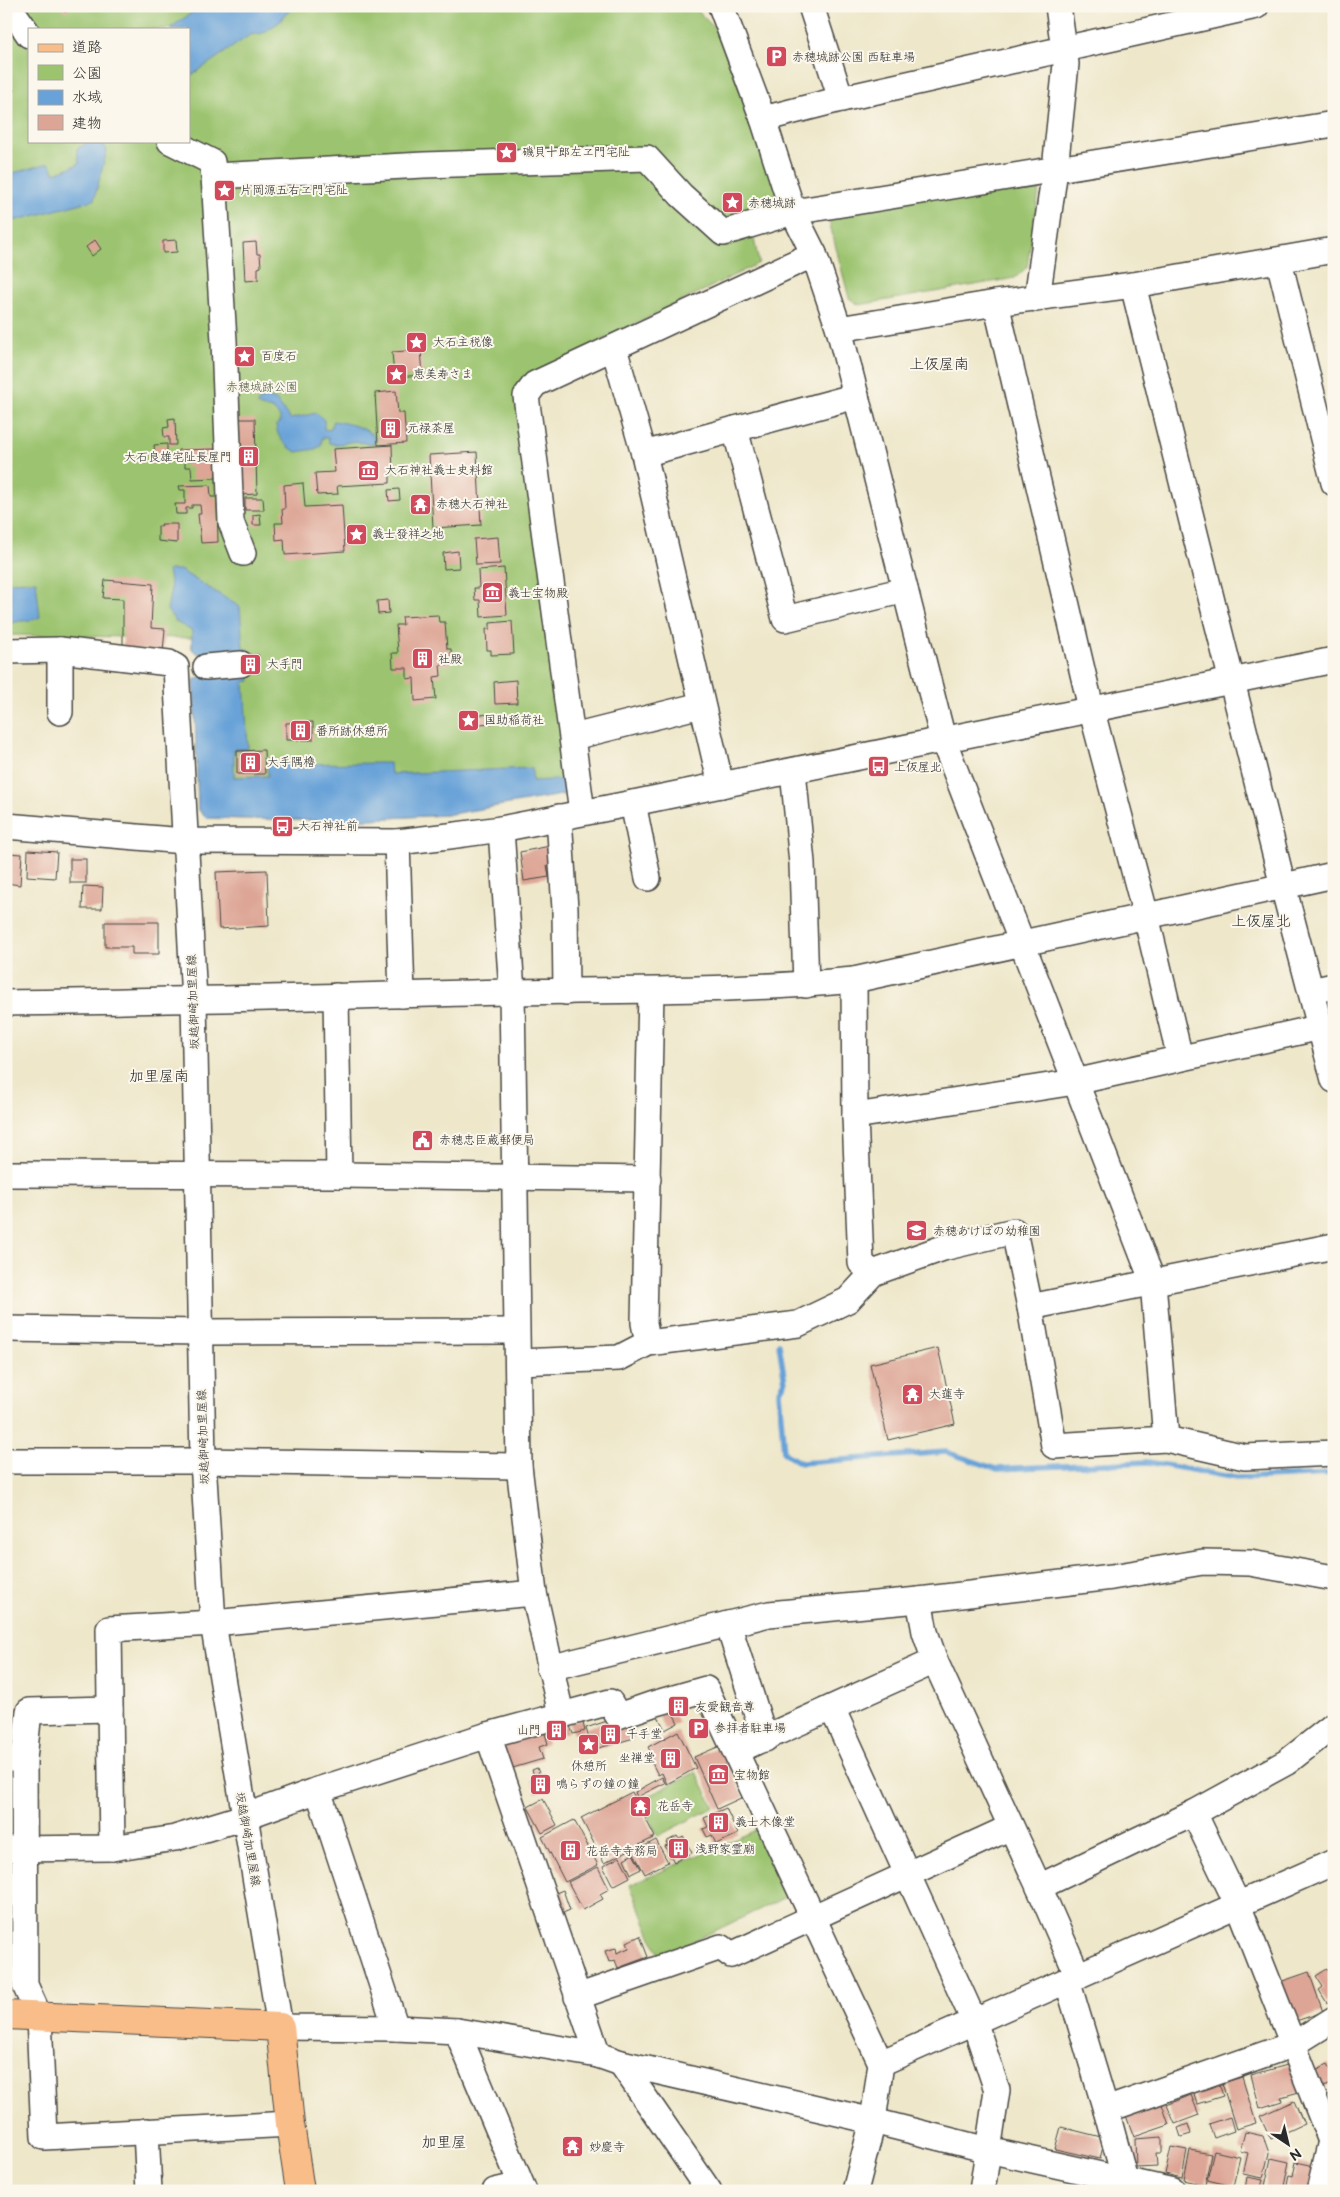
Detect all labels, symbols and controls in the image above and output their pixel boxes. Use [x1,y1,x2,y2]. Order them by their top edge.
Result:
legend [28,28,190,142]
text: 道路 [72,38,102,57]
parking icon: 赤穂城跡公園 西駐車場 [764,45,788,69]
place label: 赤穂城跡公園 西駐車場 [792,50,915,65]
text: 公園 [72,64,102,83]
text: 水域 [72,88,102,107]
text: 建物 [72,114,102,133]
place icon: 磯貝十郎左ヱ門宅阯 [494,140,518,164]
place label: 磯貝十郎左ヱ門宅阯 [522,145,630,160]
place icon: 片岡源五右ヱ門宅阯 [212,178,236,202]
place label: 片岡源五右ヱ門宅阯 [240,183,348,198]
place icon: 赤穂城跡 [720,191,744,215]
place label: 赤穂城跡 [748,196,796,211]
place icon: 大石主税像 [405,330,429,354]
place label: 大石主税像 [433,335,493,350]
place icon: 百度石 [233,344,257,368]
place label: 百度石 [261,349,297,364]
district label: 上仮屋南 [909,355,969,374]
place icon: 恵美寿さま [385,362,409,386]
place label: 恵美寿さま [413,367,473,382]
park label: 赤穂城跡公園 [226,380,298,395]
building icon: 元禄茶屋 [379,416,403,440]
place label: 元禄茶屋 [407,421,455,436]
building icon: 大石良雄宅阯長屋門 [236,445,260,469]
place label: 大石良雄宅阯長屋門 [124,450,232,465]
museum icon: 大石神社義士史料館 [357,458,381,482]
place label: 大石神社義士史料館 [385,463,493,478]
temple icon: 赤穂大石神社 [408,492,432,516]
place label: 赤穂大石神社 [436,497,508,512]
place icon: 義士發祥之地 [344,522,368,546]
place label: 義士發祥之地 [372,527,444,542]
museum icon: 義士宝物殿 [480,581,504,605]
place label: 義士宝物殿 [508,586,568,601]
building icon: 社殿 [410,647,434,671]
building icon: 大手門 [239,652,263,676]
place label: 社殿 [438,652,462,667]
place label: 大手門 [267,657,303,672]
place icon: 国助稲荷社 [456,708,480,732]
place label: 国助稲荷社 [484,713,544,728]
building icon: 番所跡休憩所 [288,719,312,743]
place label: 番所跡休憩所 [316,724,388,739]
building icon: 大手隅櫓 [239,750,263,774]
place label: 大手隅櫓 [267,755,315,770]
bus stop icon: 上仮屋北 [866,755,890,779]
place label: 上仮屋北 [894,760,942,775]
bus stop icon: 大石神社前 [270,814,294,838]
place label: 大石神社前 [298,819,358,834]
district label: 上仮屋北 [1231,912,1291,931]
street label: 坂越御崎加里屋線 [184,954,203,1050]
district label: 加里屋南 [129,1067,189,1086]
public building icon: 赤穂忠臣蔵郵便局 [411,1128,435,1152]
place label: 赤穂忠臣蔵郵便局 [439,1133,535,1148]
school or university icon: 赤穂あけぼの幼稚園 [905,1219,929,1243]
place label: 赤穂あけぼの幼稚園 [933,1224,1041,1239]
temple icon: 大蓮寺 [901,1382,925,1406]
place label: 大蓮寺 [929,1387,965,1402]
street label: 坂越御崎加里屋線 [194,1389,213,1485]
building icon: 友愛観音尊 [667,1695,691,1719]
place label: 友愛観音尊 [695,1700,755,1715]
parking icon: 参拝者駐車場 [686,1716,710,1740]
building icon: 山門 [545,1718,569,1742]
place label: 参拝者駐車場 [714,1721,786,1736]
building icon: 千手堂 [598,1722,622,1746]
place label: 山門 [517,1723,541,1738]
place label: 千手堂 [626,1727,662,1742]
place icon: 休憩所 [577,1733,601,1757]
building icon: 坐禅堂 [659,1746,683,1770]
place label: 坐禅堂 [619,1751,655,1766]
place label: 休憩所 [571,1759,607,1774]
museum icon: 宝物館 [706,1763,730,1787]
place label: 宝物館 [734,1768,770,1783]
building icon: 鳴らずの鐘の鐘 [528,1772,552,1796]
place label: 鳴らずの鐘の鐘 [556,1777,640,1792]
street label: 坂越御崎加里屋線 [232,1791,263,1888]
temple icon: 花岳寺 [629,1794,653,1818]
place label: 花岳寺 [657,1799,693,1814]
building icon: 義士木像堂 [707,1810,731,1834]
place label: 義士木像堂 [735,1815,795,1830]
building icon: 浅野家霊廟 [667,1837,691,1861]
building icon: 花岳寺寺務局 [558,1839,582,1863]
place label: 浅野家霊廟 [695,1842,755,1857]
place label: 花岳寺寺務局 [586,1844,658,1859]
north arrow [1262,2120,1312,2170]
district label: 加里屋 [421,2133,467,2152]
temple icon: 妙慶寺 [561,2135,585,2159]
place label: 妙慶寺 [589,2140,625,2155]
text: N [1286,2144,1304,2164]

